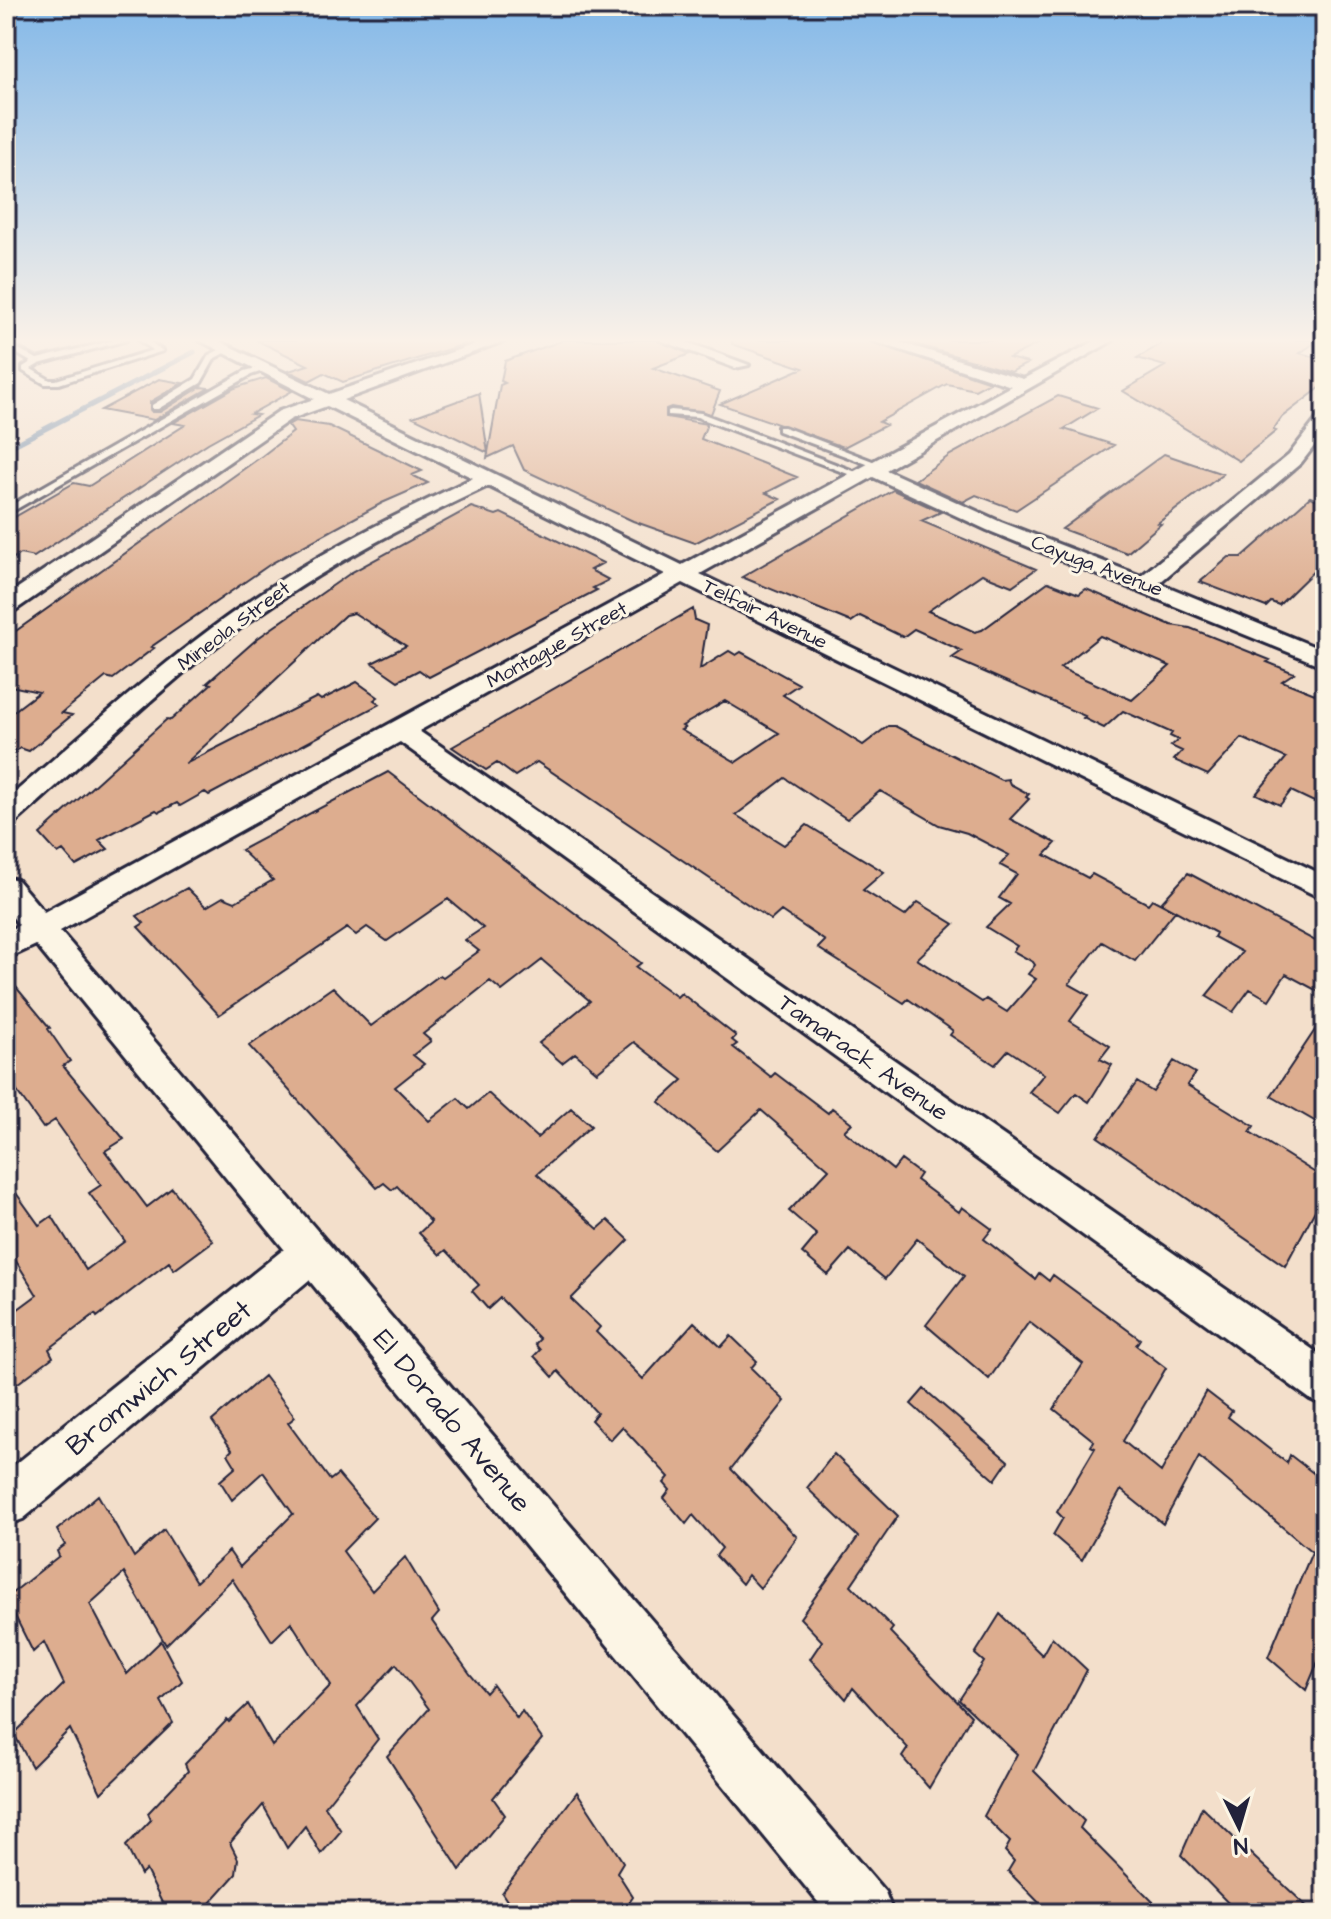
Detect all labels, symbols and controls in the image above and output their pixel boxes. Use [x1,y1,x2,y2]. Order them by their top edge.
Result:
street label: Cayuga Avenue [1027,528,1167,605]
street label: Telfair Avenue [698,572,832,656]
street label: Mineola Street [172,574,296,678]
street label: Montague Street [482,595,633,696]
street label: Tamarack Avenue [771,986,955,1130]
street label: Bromwich Street [58,1290,261,1465]
street label: El Dorado Avenue [364,1321,540,1521]
north arrow [1199,1787,1279,1867]
text: N [1232,1829,1249,1861]

